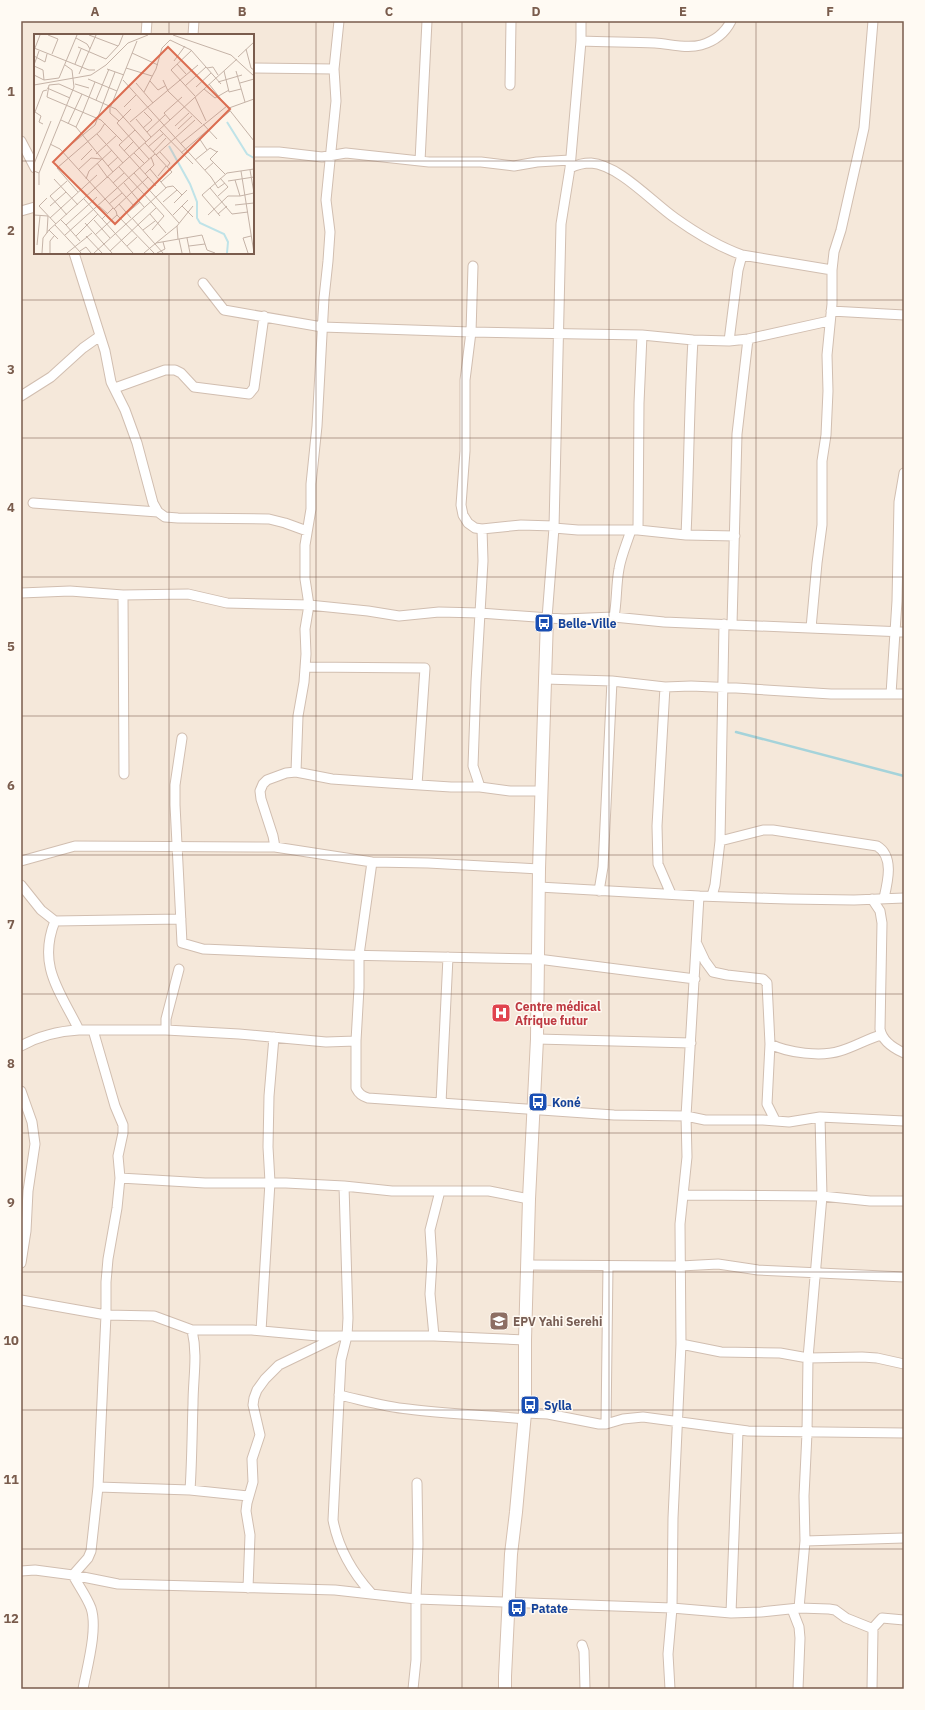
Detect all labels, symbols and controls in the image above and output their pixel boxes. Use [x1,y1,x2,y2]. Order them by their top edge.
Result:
text: A [91,3,100,20]
text: B [238,3,247,20]
text: C [385,3,394,20]
text: D [531,3,541,20]
text: E [679,3,687,20]
text: F [826,3,834,20]
inset map [34,34,254,254]
text: 1 [7,83,15,100]
text: 2 [7,222,15,239]
text: 3 [7,361,15,378]
text: 4 [7,499,15,516]
bus stop icon: Belle-Ville [533,612,555,634]
place label: Belle-Ville [558,616,617,631]
text: 5 [7,638,15,655]
text: 6 [7,777,15,794]
text: 7 [7,916,15,933]
place label: Centre médical Afrique futur [515,999,601,1028]
hospital icon: Centre médical Afrique futur [490,1002,512,1024]
text: 8 [7,1055,15,1072]
bus stop icon: Koné [527,1091,549,1113]
place label: Koné [552,1095,581,1110]
text: 9 [7,1194,15,1211]
school or university icon: EPV Yahi Serehi [488,1310,510,1332]
place label: EPV Yahi Serehi [513,1314,602,1329]
text: 10 [3,1332,19,1349]
bus stop icon: Sylla [519,1394,541,1416]
place label: Sylla [544,1398,572,1413]
text: 11 [3,1471,19,1488]
bus stop icon: Patate [506,1597,528,1619]
place label: Patate [531,1601,568,1616]
text: 12 [3,1610,19,1627]

